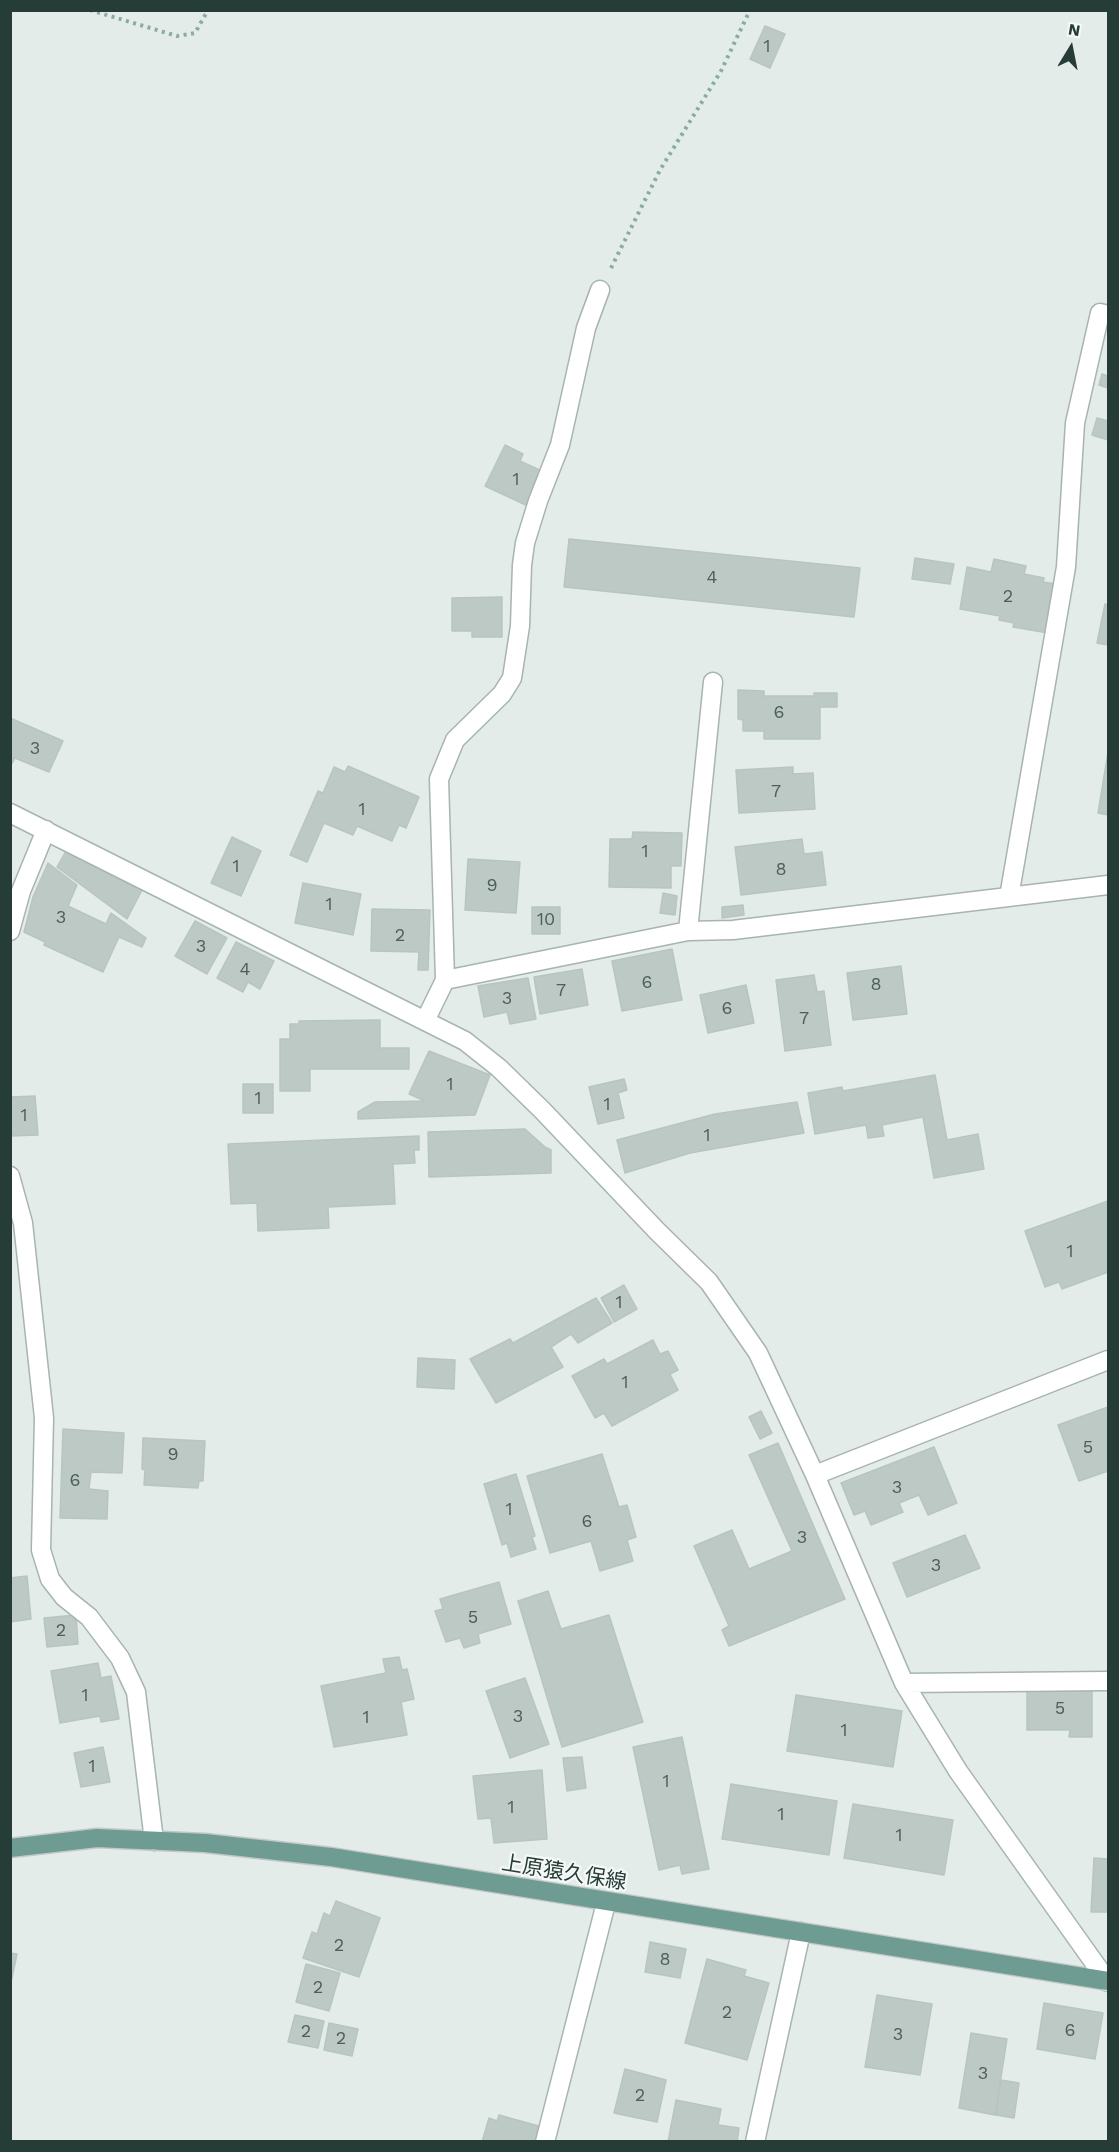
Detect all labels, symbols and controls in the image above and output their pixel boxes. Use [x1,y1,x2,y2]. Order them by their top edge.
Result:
north arrow [1041,18,1101,78]
text: N [1067,19,1082,40]
house number: 1 [763,36,771,58]
house number: 1 [512,469,520,491]
house number: 4 [707,567,717,589]
house number: 2 [1003,586,1013,608]
house number: 6 [774,702,784,724]
house number: 3 [30,738,40,760]
house number: 7 [771,781,781,803]
house number: 1 [358,799,366,821]
house number: 1 [641,841,649,863]
house number: 1 [232,856,240,878]
house number: 8 [775,859,787,881]
house number: 9 [486,875,498,897]
house number: 1 [325,894,333,916]
house number: 3 [56,907,66,929]
house number: 10 [537,909,555,931]
house number: 2 [395,925,405,947]
house number: 3 [196,936,206,958]
house number: 4 [240,959,250,981]
house number: 6 [642,972,652,994]
house number: 8 [870,974,882,996]
house number: 7 [556,980,566,1002]
house number: 3 [502,988,512,1010]
house number: 6 [722,998,732,1020]
house number: 7 [799,1008,809,1030]
house number: 1 [446,1074,454,1096]
house number: 1 [254,1088,262,1110]
house number: 1 [603,1094,611,1116]
house number: 1 [20,1105,28,1127]
house number: 1 [703,1125,711,1147]
house number: 1 [1066,1241,1074,1263]
house number: 1 [615,1292,623,1314]
house number: 1 [621,1372,629,1394]
house number: 5 [1083,1437,1093,1459]
house number: 9 [167,1444,179,1466]
house number: 6 [70,1470,80,1492]
house number: 3 [892,1477,902,1499]
house number: 1 [505,1499,513,1521]
house number: 6 [582,1511,592,1533]
house number: 3 [797,1527,807,1549]
house number: 3 [931,1555,941,1577]
house number: 5 [468,1607,478,1629]
house number: 2 [56,1620,66,1642]
house number: 1 [81,1685,89,1707]
house number: 5 [1055,1698,1065,1720]
house number: 3 [513,1706,523,1728]
house number: 1 [362,1707,370,1729]
house number: 1 [840,1720,848,1742]
house number: 1 [88,1756,96,1778]
house number: 1 [662,1771,670,1793]
house number: 1 [507,1797,515,1819]
house number: 1 [777,1804,785,1826]
house number: 1 [895,1825,903,1847]
street label: 上原猿久保線 [500,1851,628,1895]
house number: 2 [334,1935,344,1957]
house number: 8 [659,1949,671,1971]
house number: 2 [313,1977,323,1999]
house number: 2 [722,2002,732,2024]
house number: 6 [1065,2020,1075,2042]
house number: 2 [301,2021,311,2043]
house number: 3 [893,2024,903,2046]
house number: 2 [336,2028,346,2050]
house number: 3 [978,2063,988,2085]
house number: 2 [635,2085,645,2107]

